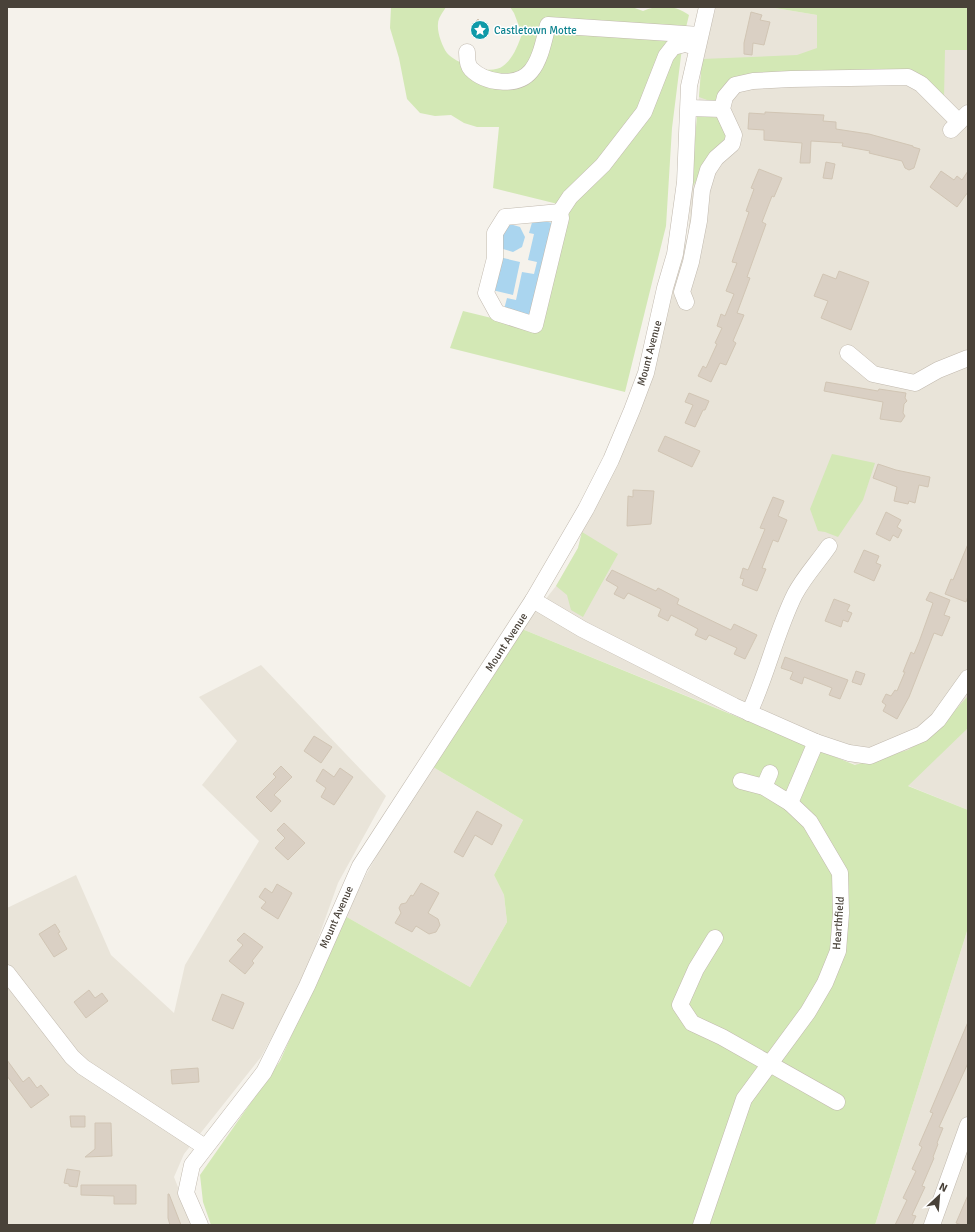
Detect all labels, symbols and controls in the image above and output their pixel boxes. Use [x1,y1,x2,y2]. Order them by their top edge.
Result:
place icon: Castletown Motte [469,19,491,41]
place label: Castletown Motte [494,24,577,37]
street label: Mount Avenue [634,319,664,387]
street label: Mount Avenue [483,611,530,674]
street label: Mount Avenue [317,884,356,951]
street label: Hearthfield [830,896,847,950]
north arrow [919,1176,959,1216]
text: N [937,1180,949,1195]

